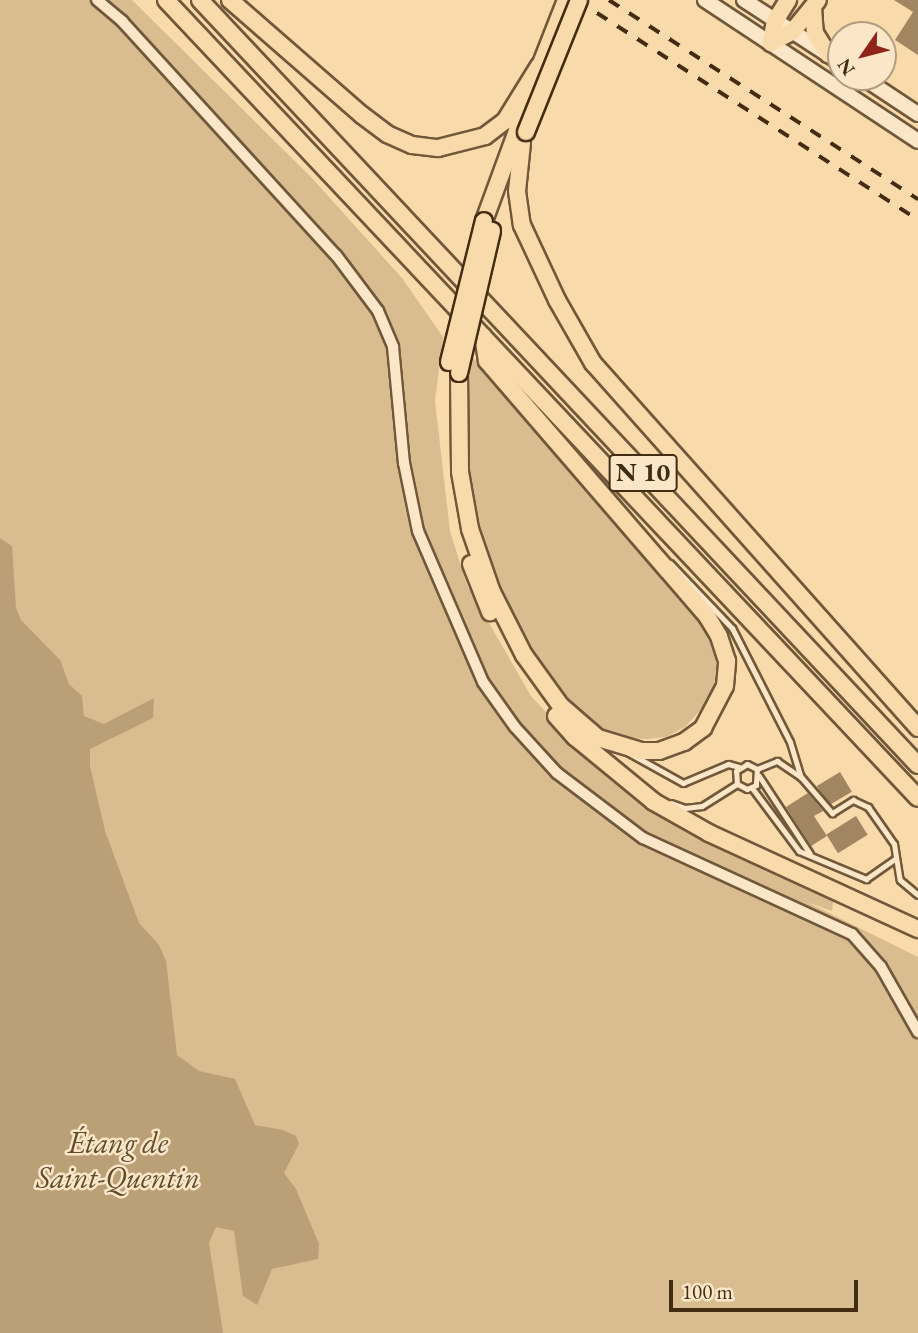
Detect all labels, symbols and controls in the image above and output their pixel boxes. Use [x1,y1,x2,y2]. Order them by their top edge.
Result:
north arrow [827,21,897,91]
text: N [831,54,861,81]
road number: N 10 [608,450,678,495]
water label: Étang de Saint-Quentin [36,1125,200,1196]
scale bar [673,1266,862,1310]
text: 100 m [682,1278,733,1305]

